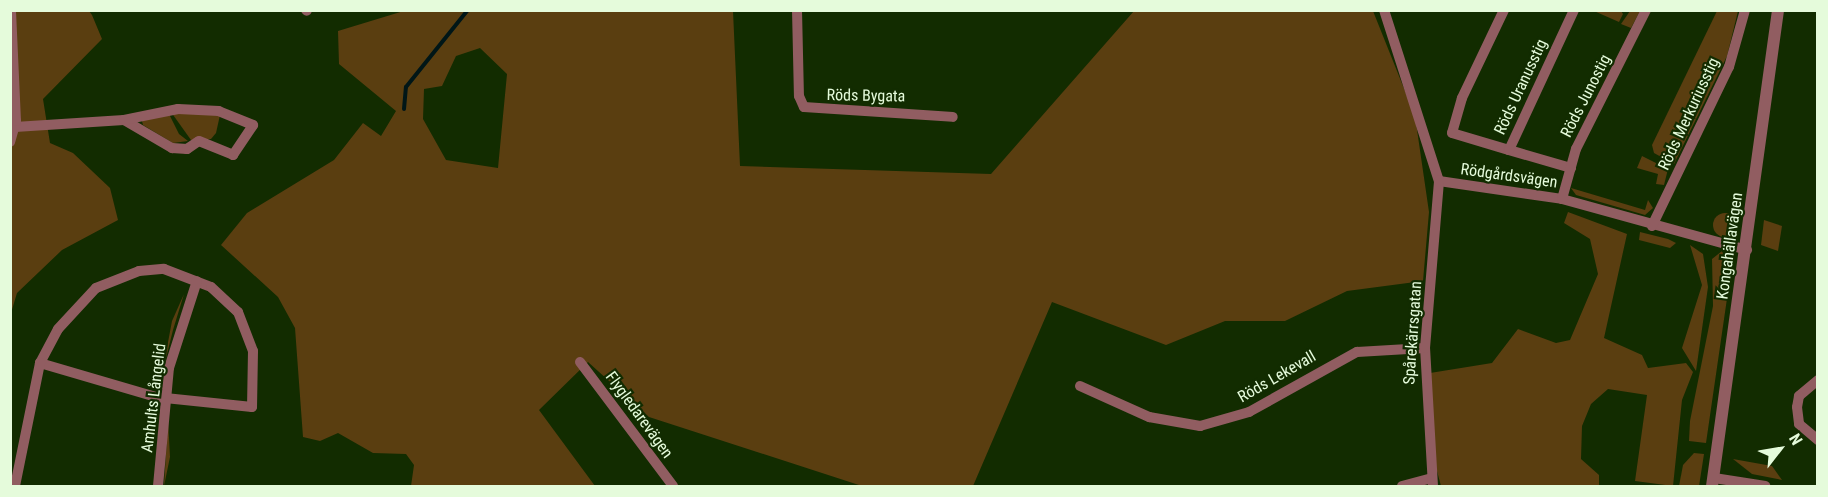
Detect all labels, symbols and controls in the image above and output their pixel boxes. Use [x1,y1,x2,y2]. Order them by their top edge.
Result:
street label: Röds Uranusstig [1491,36,1551,138]
street label: Röds Junostig [1557,51,1615,141]
street label: Röds Merkuriusstig [1655,55,1723,173]
street label: Röds Bygata [826,86,906,106]
street label: Rödgårdsvägen [1459,160,1559,192]
street label: Kongahällavägen [1713,191,1747,301]
street label: Spårekärrsgatan [1400,281,1426,385]
street label: Amhults Långelid [138,342,170,454]
street label: Röds Lekevall [1235,347,1319,407]
street label: Flygledarevägen [601,368,677,462]
north arrow [1750,419,1810,479]
text: N [1785,430,1807,449]

